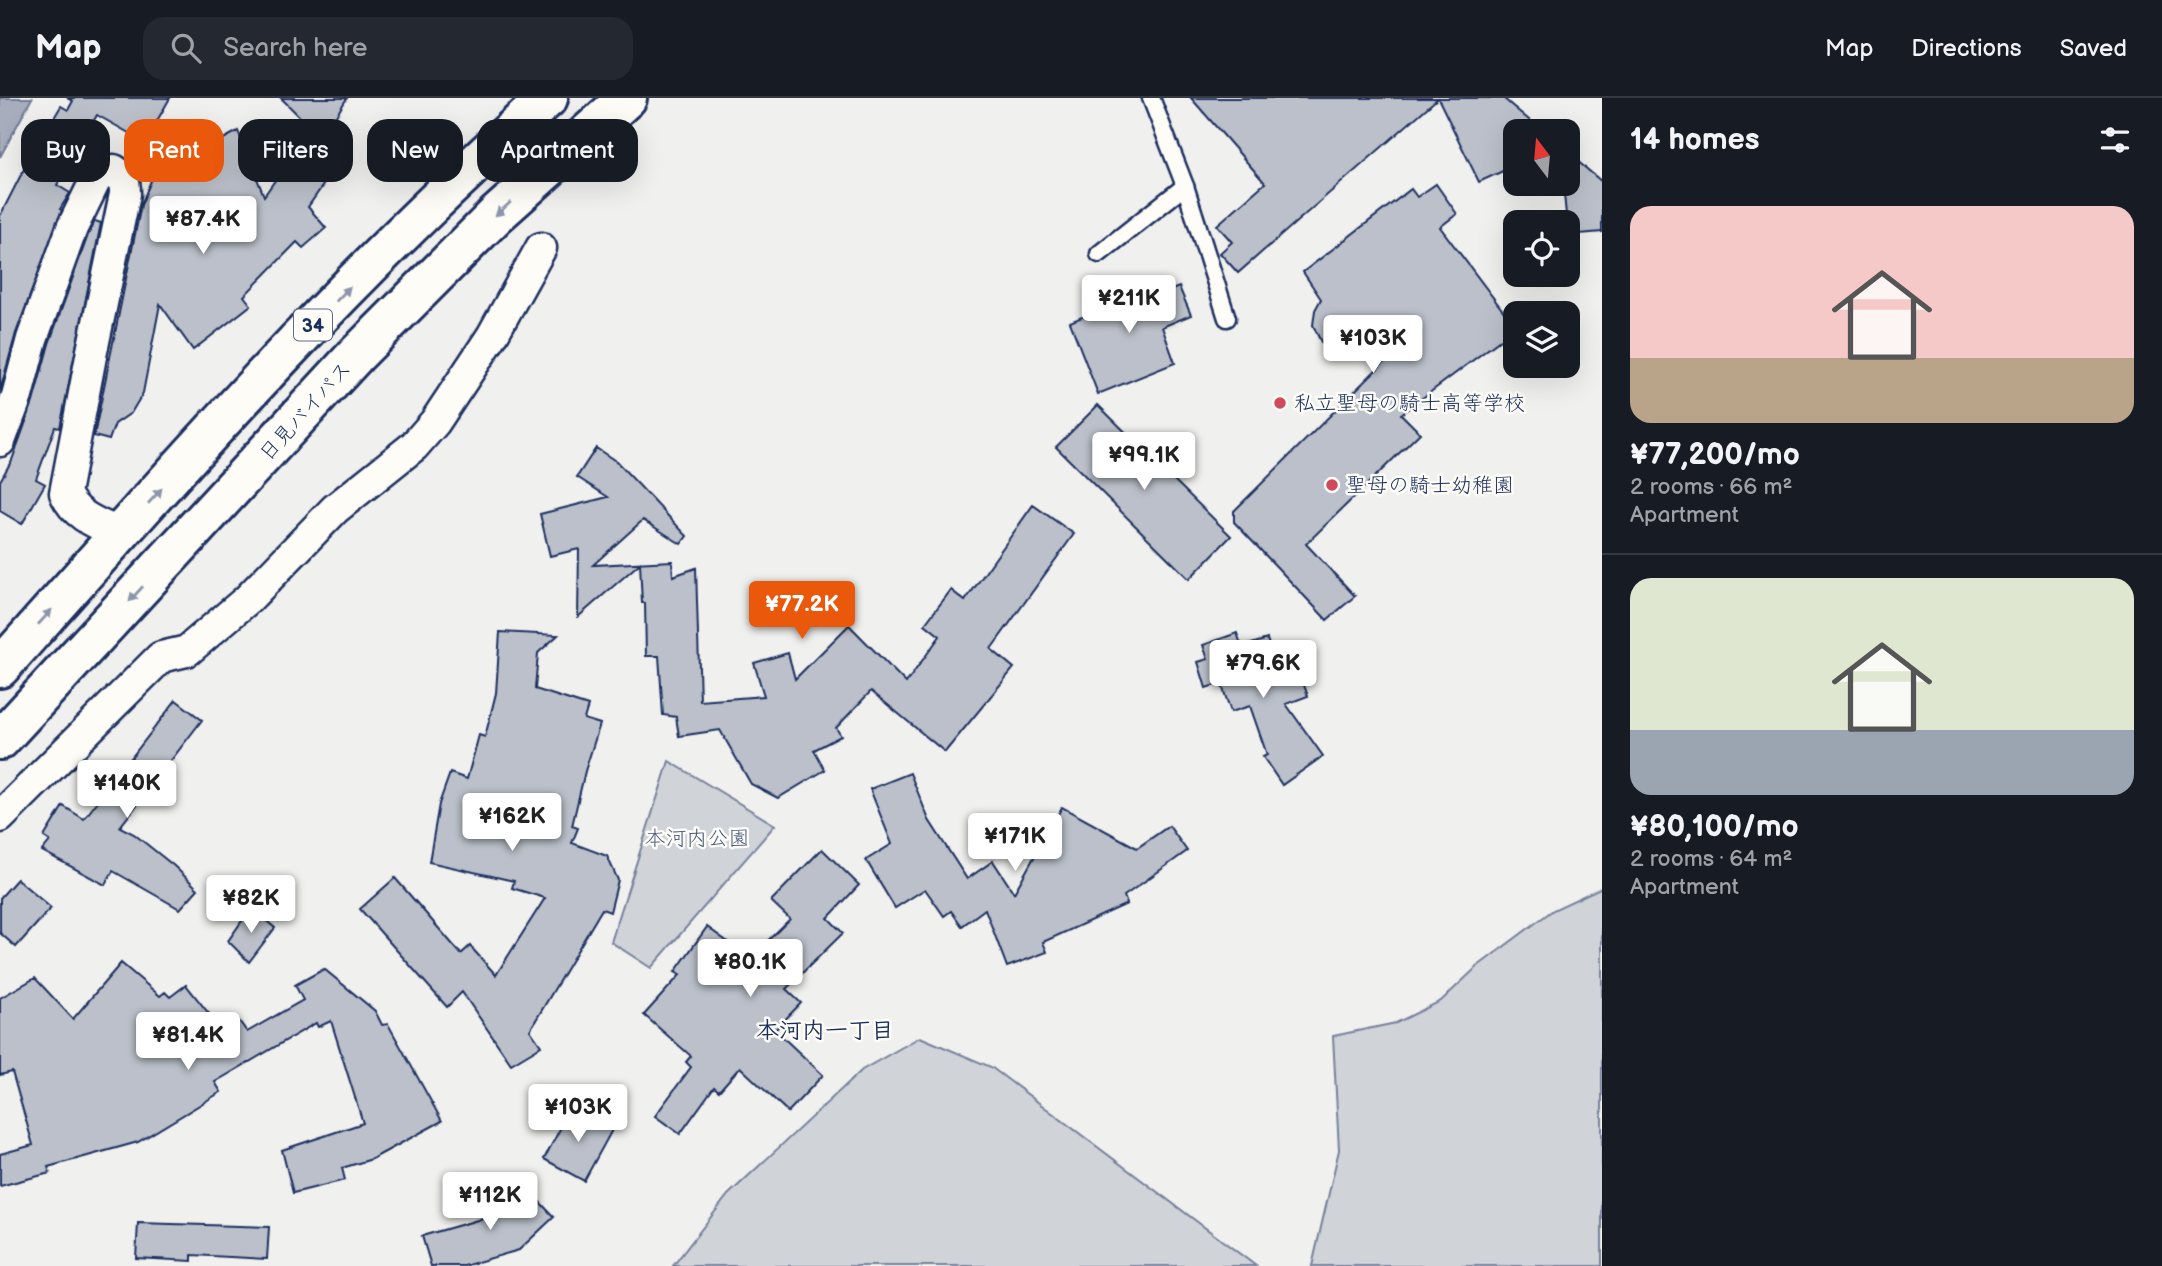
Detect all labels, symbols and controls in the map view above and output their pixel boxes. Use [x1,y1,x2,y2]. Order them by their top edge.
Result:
search box [143,17,633,80]
text: Map [35,28,101,68]
icon: search [167,29,205,67]
text: Search here [223,33,367,64]
text: Map [1825,34,1873,63]
text: Directions [1911,34,2022,63]
text: Saved [2060,34,2127,63]
chip: Buy [21,119,110,182]
chip: Rent [124,119,224,182]
chip: Filters [238,119,353,182]
chip: New [367,119,463,182]
chip: Apartment [477,119,638,182]
north arrow [1503,119,1580,196]
map controls [1503,119,1580,378]
icon: filters [2096,121,2134,159]
text: 14 homes [1630,122,1759,158]
pin: ¥87.4K [146,197,260,256]
one-way arrow [494,201,512,217]
text: ¥87.4K [166,205,240,233]
button: locate [1503,210,1580,287]
icon: home [1819,252,1945,378]
pin: ¥211K [1080,275,1178,335]
text: ¥211K [1098,284,1160,312]
one-way arrow [334,286,350,303]
button: layers [1503,301,1580,378]
road number: 34 [294,310,332,341]
pin: ¥103K [1324,316,1422,375]
text: ¥103K [1339,324,1407,352]
street label: 日見バイパス [254,356,357,466]
place label: 私立聖母の騎士高等学校 [1294,391,1525,416]
marker: 私立聖母の騎士高等学校 [1272,395,1288,411]
pin: ¥99.1K [1087,432,1201,492]
text: ¥77,200/mo [1630,437,1800,473]
text: ¥99.1K [1108,441,1180,469]
place label: 聖母の騎士幼稚園 [1346,473,1514,498]
text: 2 rooms · 66 m² [1630,473,1792,501]
marker: 聖母の騎士幼稚園 [1324,477,1340,493]
one-way arrow [146,488,162,505]
text: Apartment [1630,501,1739,529]
pin: ¥77.2K [745,582,859,641]
one-way arrow [128,585,144,602]
text: ¥77.2K [765,590,839,618]
one-way arrow [37,609,53,626]
icon: home [1819,624,1945,750]
pin: ¥79.6K [1206,640,1320,700]
text: ¥79.6K [1226,649,1300,677]
pin: ¥140K [78,760,176,820]
text: ¥140K [93,769,161,797]
pin: ¥162K [463,794,561,853]
text: ¥162K [478,802,546,830]
text: ¥80,100/mo [1630,809,1799,845]
pin: ¥171K [966,814,1064,873]
text: ¥171K [984,822,1046,850]
park label: 本河内公園 [645,826,750,851]
text: 2 rooms · 64 m² [1630,845,1792,873]
text: Apartment [1630,873,1739,901]
pin: ¥82K [210,876,292,935]
text: ¥82K [222,884,280,912]
pin: ¥80.1K [693,940,807,999]
text: ¥80.1K [714,948,786,976]
pin: ¥81.4K [131,1012,245,1072]
district label: 本河内一丁目 [756,1017,894,1045]
text: ¥81.4K [152,1021,224,1049]
pin: ¥103K [529,1084,627,1144]
text: ¥103K [544,1093,612,1121]
pin: ¥112K [441,1172,539,1232]
text: ¥112K [459,1181,521,1209]

